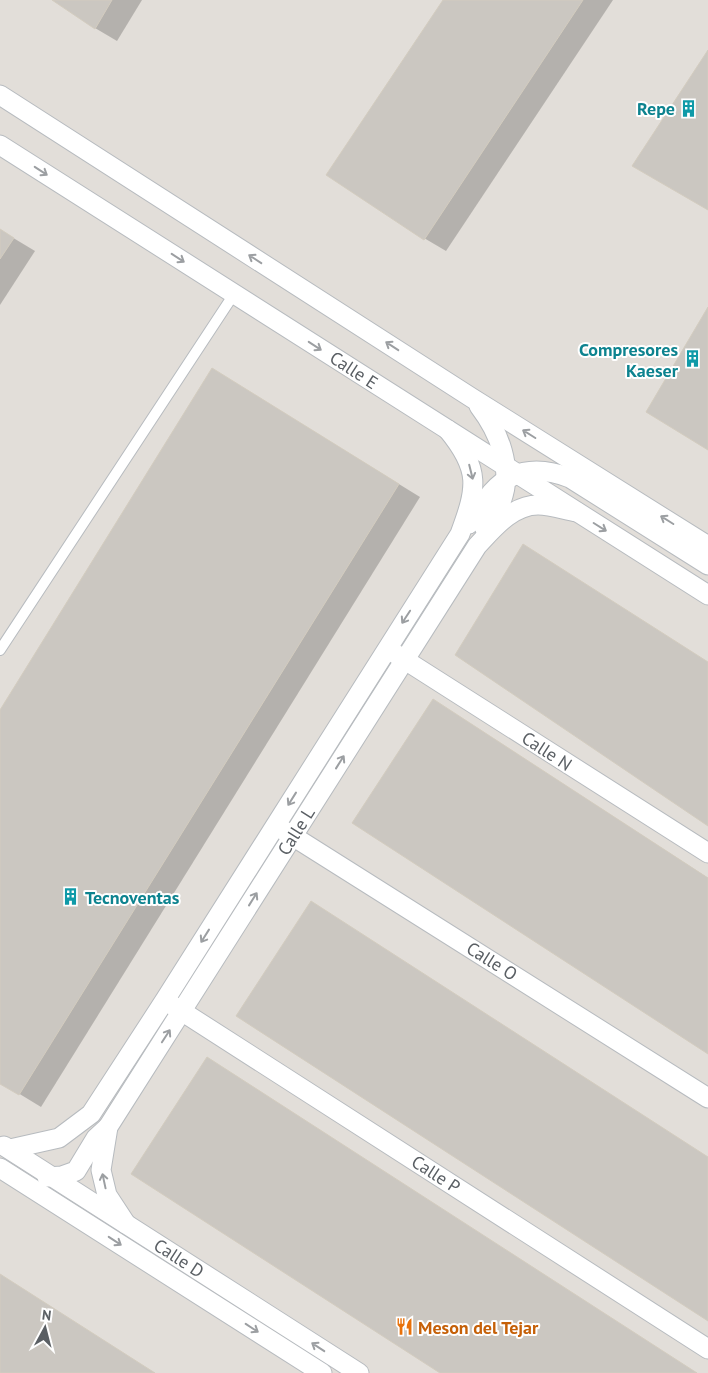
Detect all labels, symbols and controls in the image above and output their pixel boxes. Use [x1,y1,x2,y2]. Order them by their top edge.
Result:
place label: Repe [637,97,675,120]
building icon: Repe [679,98,699,118]
one-way arrow [34,165,48,176]
one-way arrow [171,253,185,263]
one-way arrow [249,253,263,263]
place label: Compresores Kaeser [579,338,679,382]
one-way arrow [308,341,322,351]
one-way arrow [385,341,399,352]
street label: Calle E [326,346,382,394]
building icon: Compresores Kaeser [682,349,702,369]
one-way arrow [523,428,537,438]
one-way arrow [467,464,476,480]
one-way arrow [660,515,674,525]
one-way arrow [593,521,607,532]
one-way arrow [401,609,411,623]
street label: Calle N [517,726,577,776]
one-way arrow [335,755,345,769]
one-way arrow [287,791,297,805]
street label: Calle L [272,803,320,859]
place label: Tecnoventas [85,886,180,909]
building icon: Tecnoventas [61,887,81,907]
one-way arrow [248,892,258,906]
one-way arrow [200,929,211,943]
street label: Calle O [462,936,522,986]
one-way arrow [161,1029,171,1043]
street label: Calle P [407,1150,465,1198]
one-way arrow [99,1173,108,1189]
street label: Calle D [150,1233,208,1283]
one-way arrow [108,1235,122,1246]
north arrow [20,1303,70,1353]
text: N [41,1306,52,1325]
place label: Meson del Tejar [418,1316,539,1339]
restaurant icon: Meson del Tejar [394,1317,414,1337]
one-way arrow [244,1324,258,1334]
one-way arrow [311,1341,325,1351]

